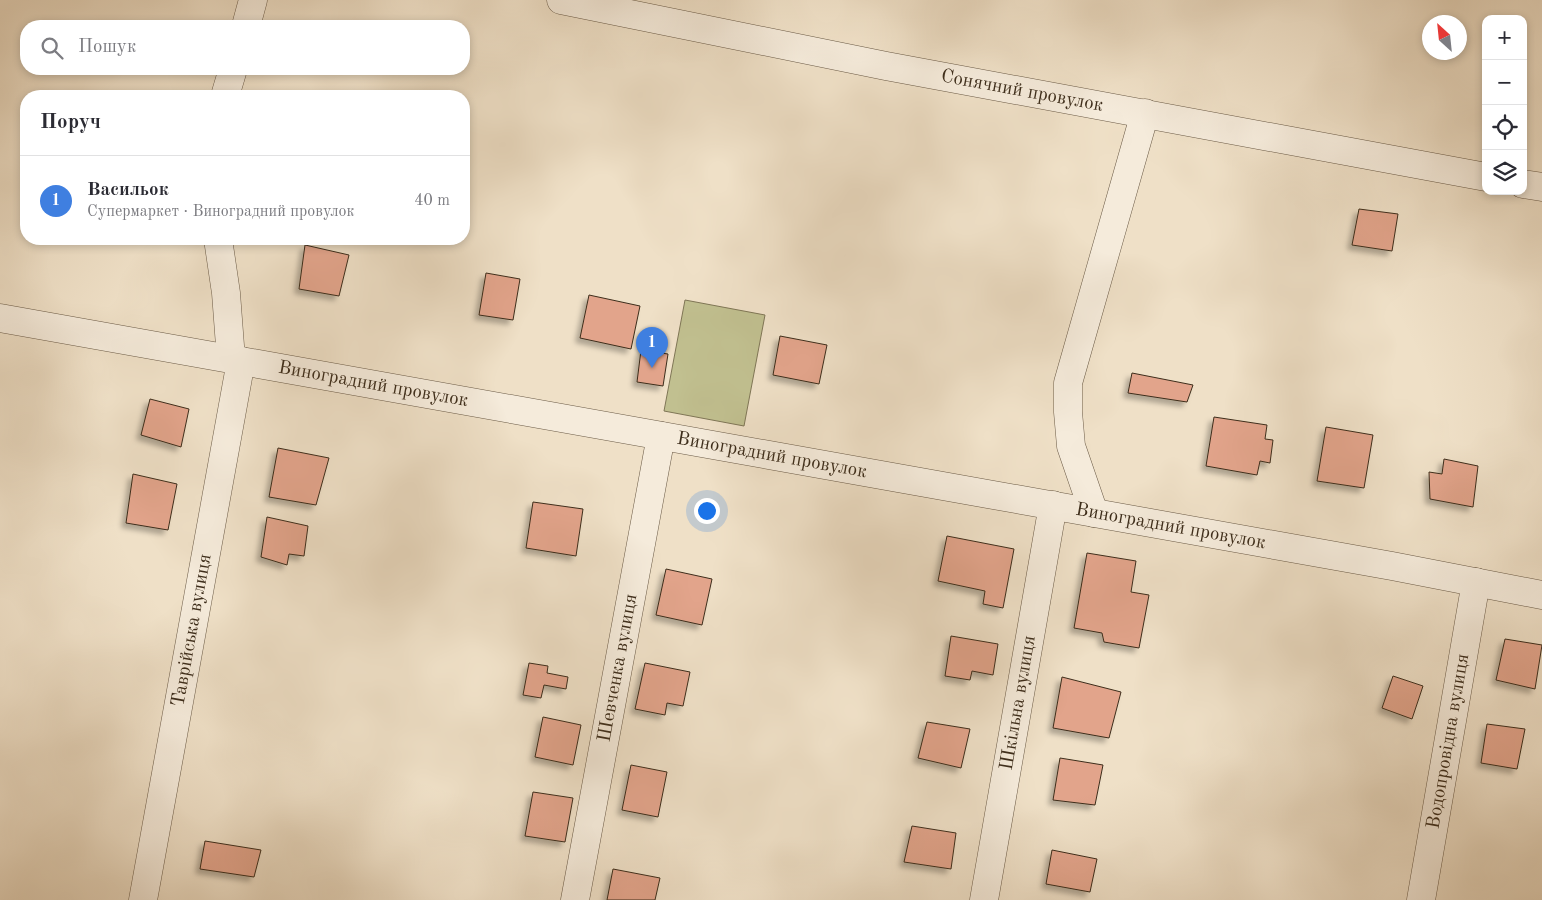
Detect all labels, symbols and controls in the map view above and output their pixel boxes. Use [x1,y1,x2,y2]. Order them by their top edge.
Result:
north arrow [1422,15,1467,60]
map controls [1482,15,1527,195]
button: + [1482,15,1527,60]
search box [20,20,470,75]
icon: search [38,34,66,62]
text: Пошук [78,38,136,57]
button: − [1482,60,1527,105]
street label: Сонячний провулок [939,67,1105,116]
button: locate [1482,105,1527,150]
text: Поруч [40,112,101,133]
button: layers [1482,150,1527,195]
text: Васильок [87,181,169,200]
text: 1 [51,193,61,209]
text: 40 m [414,193,450,209]
text: Супермаркет · Виноградний провулок [87,204,355,220]
pin: 1 [636,327,668,368]
street label: Виноградний провулок [277,358,470,411]
street label: Виноградний провулок [675,429,869,482]
your location [694,498,720,524]
street label: Виноградний провулок [1074,500,1268,553]
street label: Таврійська вулиця [169,552,215,708]
street label: Шевченка вулиця [595,592,641,743]
street label: Шкільна вулиця [997,634,1040,772]
street label: Водопровідна вулиця [1424,652,1473,830]

